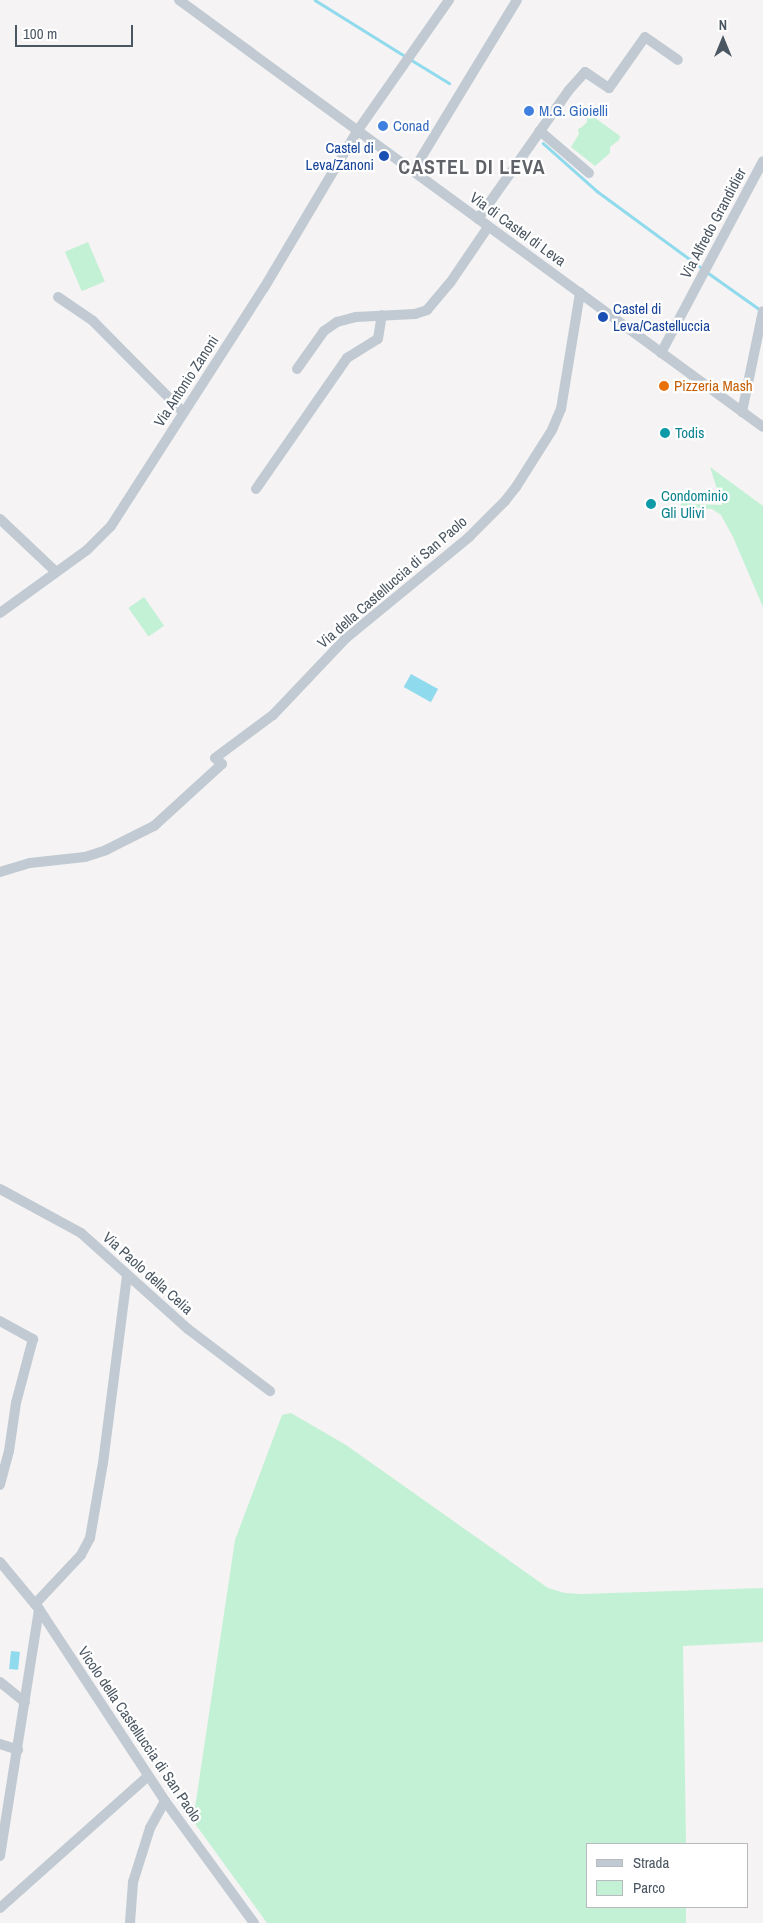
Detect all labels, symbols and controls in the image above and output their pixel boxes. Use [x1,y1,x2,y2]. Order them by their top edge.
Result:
scale bar [18,15,135,47]
north arrow [698,15,748,65]
text: N [719,16,727,34]
text: 100 m [23,23,57,44]
place label: M.G. Gioielli [539,102,608,120]
marker: M.G. Gioielli [523,105,535,117]
place label: Conad [393,117,429,135]
marker: Conad [377,120,389,132]
place label: Castel di Leva/Zanoni [306,138,374,173]
marker: Castel di Leva/Zanoni [378,150,390,162]
district label: CASTEL DI LEVA [396,154,548,178]
street label: Via Alfredo Grandidier [676,165,750,281]
street label: Via di Castel di Leva [467,188,569,270]
place label: Castel di Leva/Castelluccia [613,299,710,334]
marker: Castel di Leva/Castelluccia [597,311,609,323]
street label: Via Antonio Zanoni [150,332,222,430]
place label: Pizzeria Mash [674,377,753,395]
marker: Pizzeria Mash [658,380,670,392]
place label: Todis [675,424,704,442]
marker: Todis [659,427,671,439]
place label: Condominio Gli Ulivi [661,486,728,521]
marker: Condominio Gli Ulivi [645,498,657,510]
street label: Via della Castelluccia di San Paolo [314,512,470,652]
street label: Via Paolo della Celia [99,1228,197,1318]
street label: Vicolo della Castelluccia di San Paolo [74,1643,206,1825]
legend [586,1843,748,1908]
text: Strada [633,1852,669,1873]
text: Parco [633,1877,665,1898]

